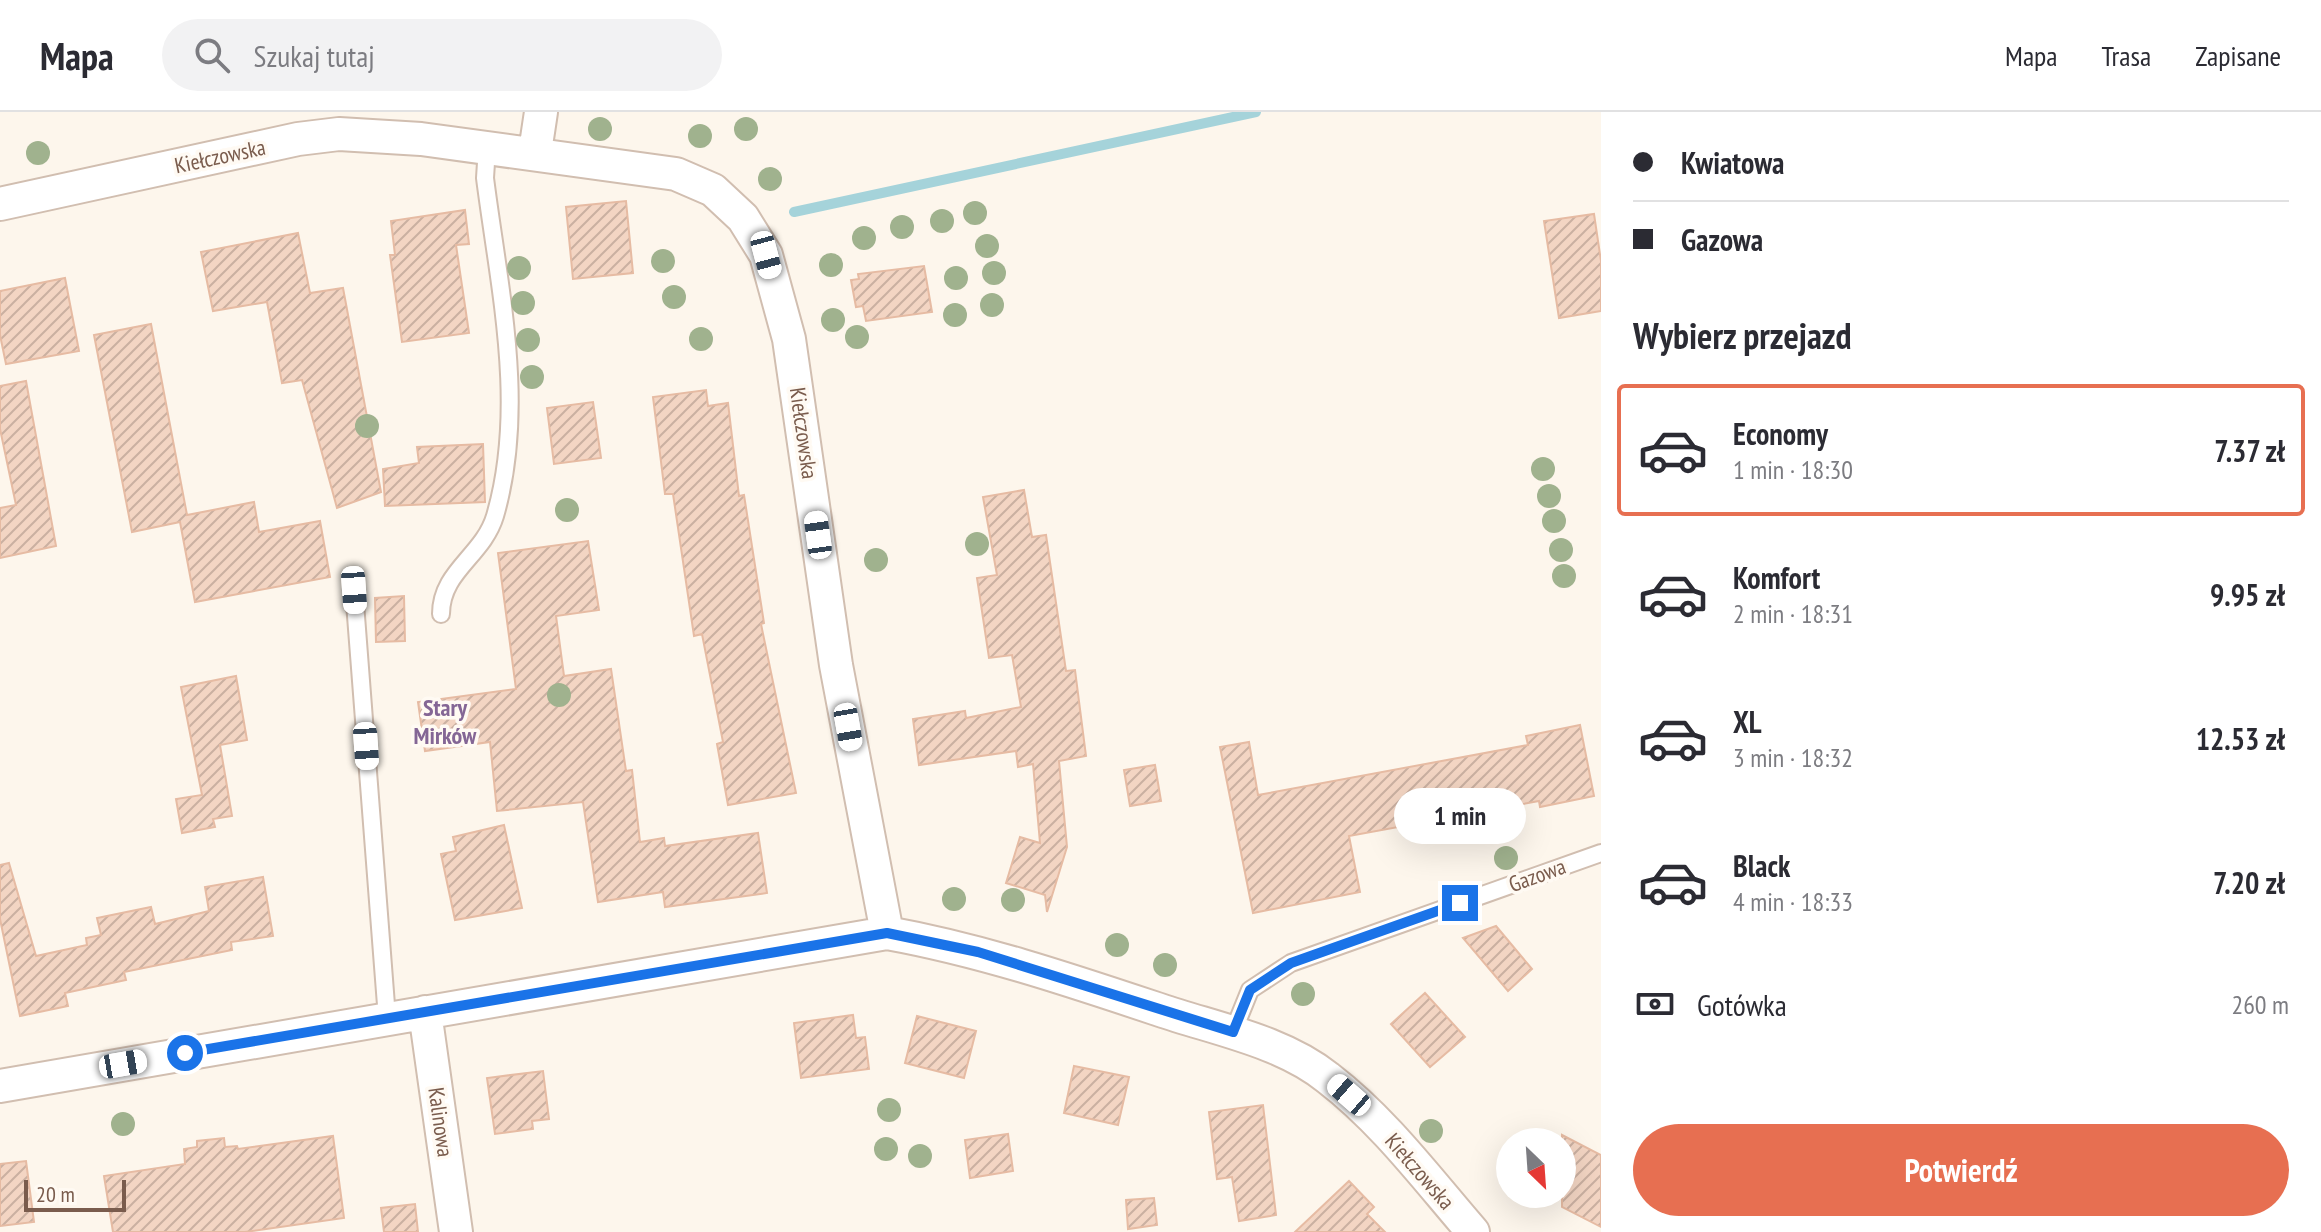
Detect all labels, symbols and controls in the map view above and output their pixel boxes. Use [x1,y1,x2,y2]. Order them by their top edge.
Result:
search box [162,19,722,91]
text: Mapa [40,31,114,80]
icon: search [190,33,234,77]
text: Szukaj tutaj [254,36,375,75]
text: Mapa [2005,37,2057,74]
text: Trasa [2101,37,2151,74]
text: Zapisane [2195,37,2281,74]
street label: Kiełczowska [172,133,268,179]
text: Kwiatowa [1681,143,1784,182]
text: Gazowa [1681,220,1763,259]
car [748,229,784,281]
text: Wybierz przejazd [1633,312,1852,359]
street label: Kiełczowska [784,385,824,481]
icon: car [1637,414,1709,486]
text: Economy [1733,414,1828,453]
text: 7.37 zł [2214,431,2285,470]
text: 1 min · 18:30 [1733,453,1853,486]
car [803,510,833,560]
icon: car [1637,558,1709,630]
text: Komfort [1733,558,1820,597]
car [340,565,368,615]
text: 9.95 zł [2210,575,2285,614]
text: 2 min · 18:31 [1733,597,1853,630]
district label: Stary Mirków [414,692,477,751]
car [832,701,864,753]
icon: car [1637,702,1709,774]
text: XL [1733,702,1762,741]
text: 12.53 zł [2196,719,2285,758]
car [352,721,380,771]
text: 3 min · 18:32 [1733,741,1853,774]
callout: 1 min [1394,787,1526,843]
text: 1 min [1434,799,1486,832]
icon: car [1637,846,1709,918]
text: Black [1733,846,1790,885]
street label: Gazowa [1505,852,1569,898]
text: 7.20 zł [2213,863,2285,902]
route end [1442,885,1478,921]
text: 4 min · 18:33 [1733,885,1853,918]
icon: cash [1633,982,1677,1026]
text: Gotówka [1697,985,1787,1024]
text: 260 m [2231,988,2289,1021]
route start [167,1035,203,1071]
car [97,1048,149,1080]
car [1323,1070,1375,1120]
street label: Kalinowa [422,1085,460,1159]
button: Potwierdź [1633,1124,2289,1216]
street label: Kiełczowska [1379,1127,1461,1215]
north arrow [1496,1128,1576,1208]
map controls [1496,1128,1576,1208]
scale bar [24,1176,126,1212]
text: 20 m [36,1180,75,1208]

